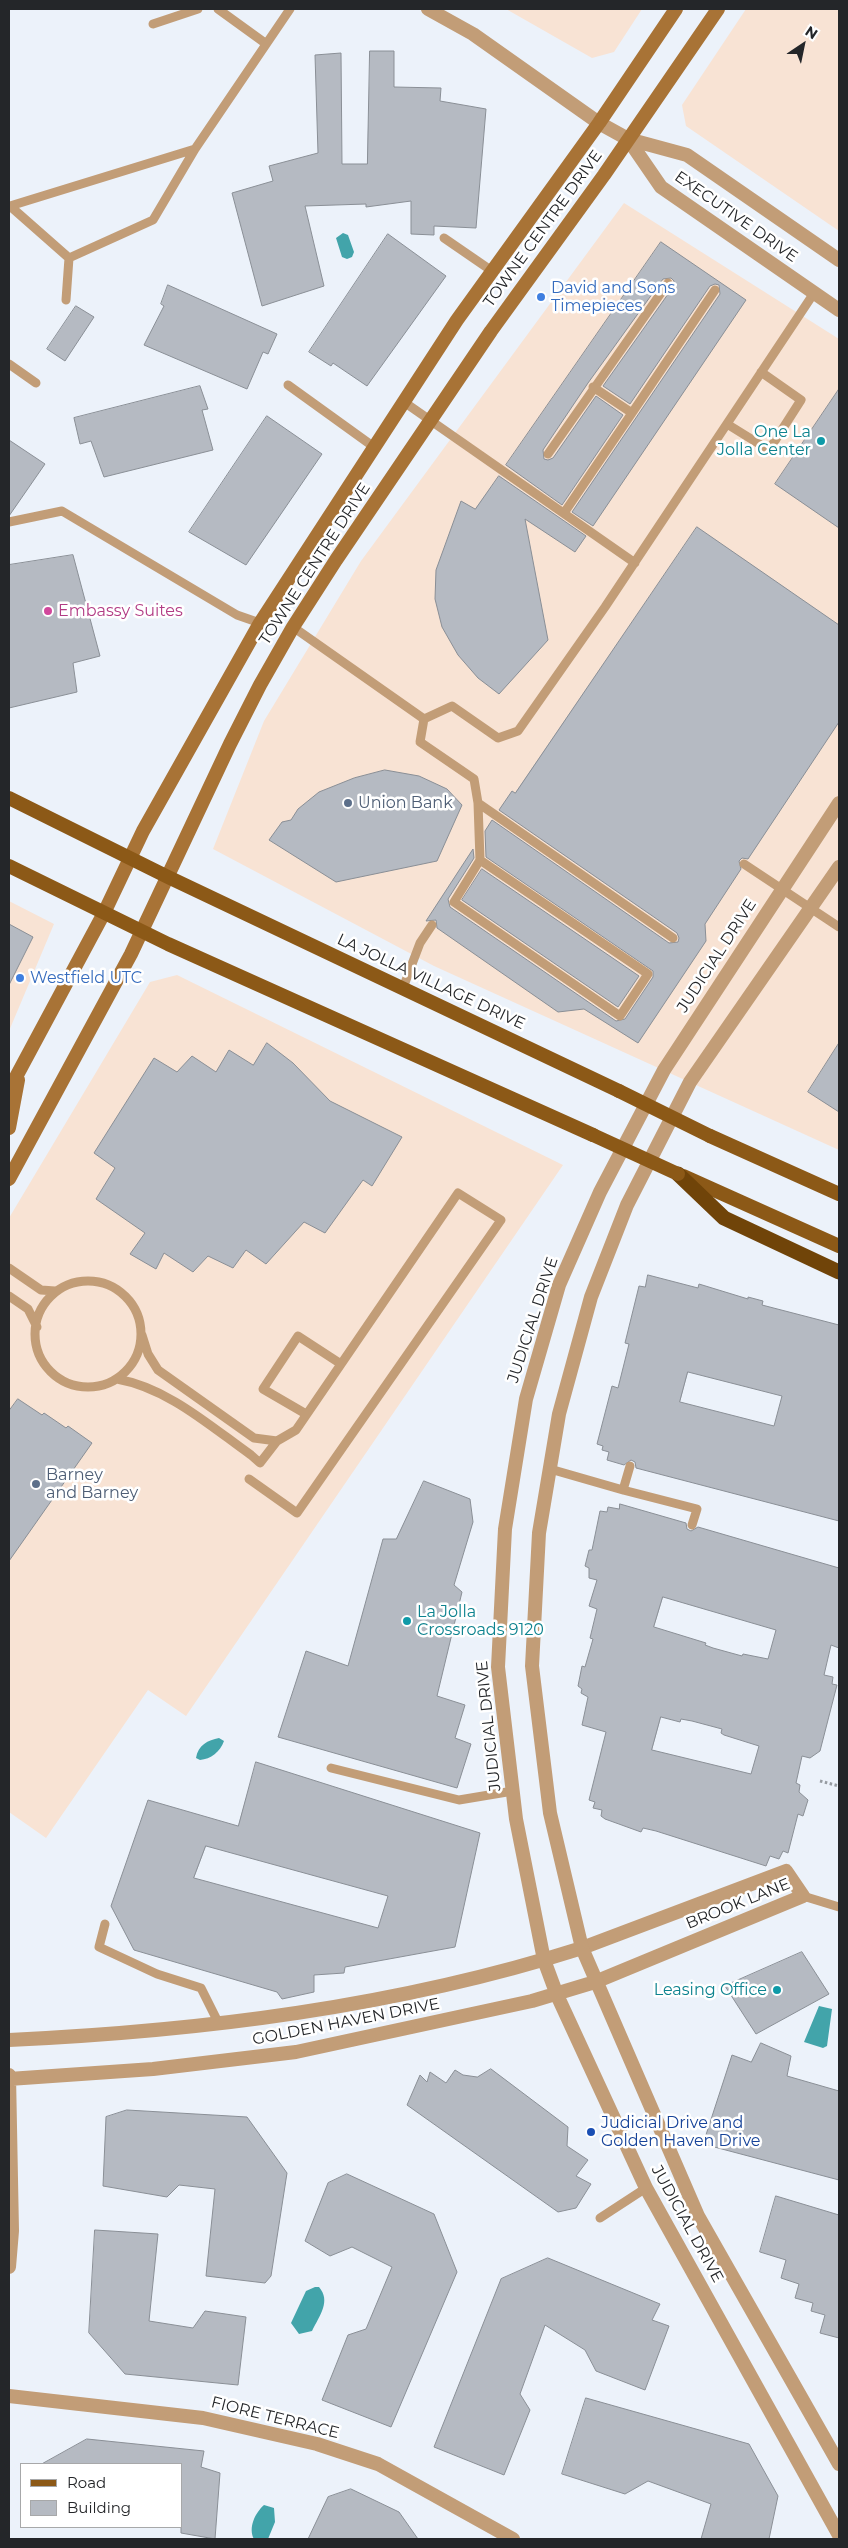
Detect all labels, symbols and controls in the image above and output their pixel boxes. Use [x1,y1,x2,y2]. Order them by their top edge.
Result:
north arrow [778,20,828,70]
text: N [802,22,821,43]
street label: TOWNE CENTRE DRIVE [480,147,606,311]
street label: EXECUTIVE DRIVE [671,167,801,267]
place label: David and Sons Timepieces [551,278,675,316]
marker: David and Sons Timepieces [535,291,547,303]
place label: One La Jolla Center [717,422,811,460]
marker: One La Jolla Center [815,435,827,447]
street label: TOWNE CENTRE DRIVE [255,479,375,649]
place label: Embassy Suites [58,601,183,621]
marker: Embassy Suites [42,605,54,617]
place label: Union Bank [358,793,453,813]
marker: Union Bank [342,797,354,809]
street label: JUDICIAL DRIVE [673,896,761,1016]
street label: LA JOLLA VILLAGE DRIVE [334,930,528,1034]
place label: Westfield UTC [30,968,142,988]
marker: Westfield UTC [14,972,26,984]
street label: JUDICIAL DRIVE [504,1255,562,1385]
place label: Barney and Barney [46,1465,138,1503]
marker: Barney and Barney [30,1478,42,1490]
place label: La Jolla Crossroads 9120 [417,1602,544,1640]
marker: La Jolla Crossroads 9120 [401,1615,413,1627]
street label: JUDICIAL DRIVE [473,1660,505,1792]
street label: BROOK LANE [683,1874,793,1934]
place label: Leasing Office [654,1980,767,2000]
marker: Leasing Office [771,1984,783,1996]
street label: GOLDEN HAVEN DRIVE [251,1994,441,2050]
place label: Judicial Drive and Golden Haven Drive [601,2113,761,2151]
marker: Judicial Drive and Golden Haven Drive [585,2126,597,2138]
street label: JUDICIAL DRIVE [647,2162,727,2286]
street label: FIORE TERRACE [209,2393,341,2443]
legend [20,2463,182,2528]
text: Road [67,2473,106,2492]
text: Building [67,2498,131,2517]

